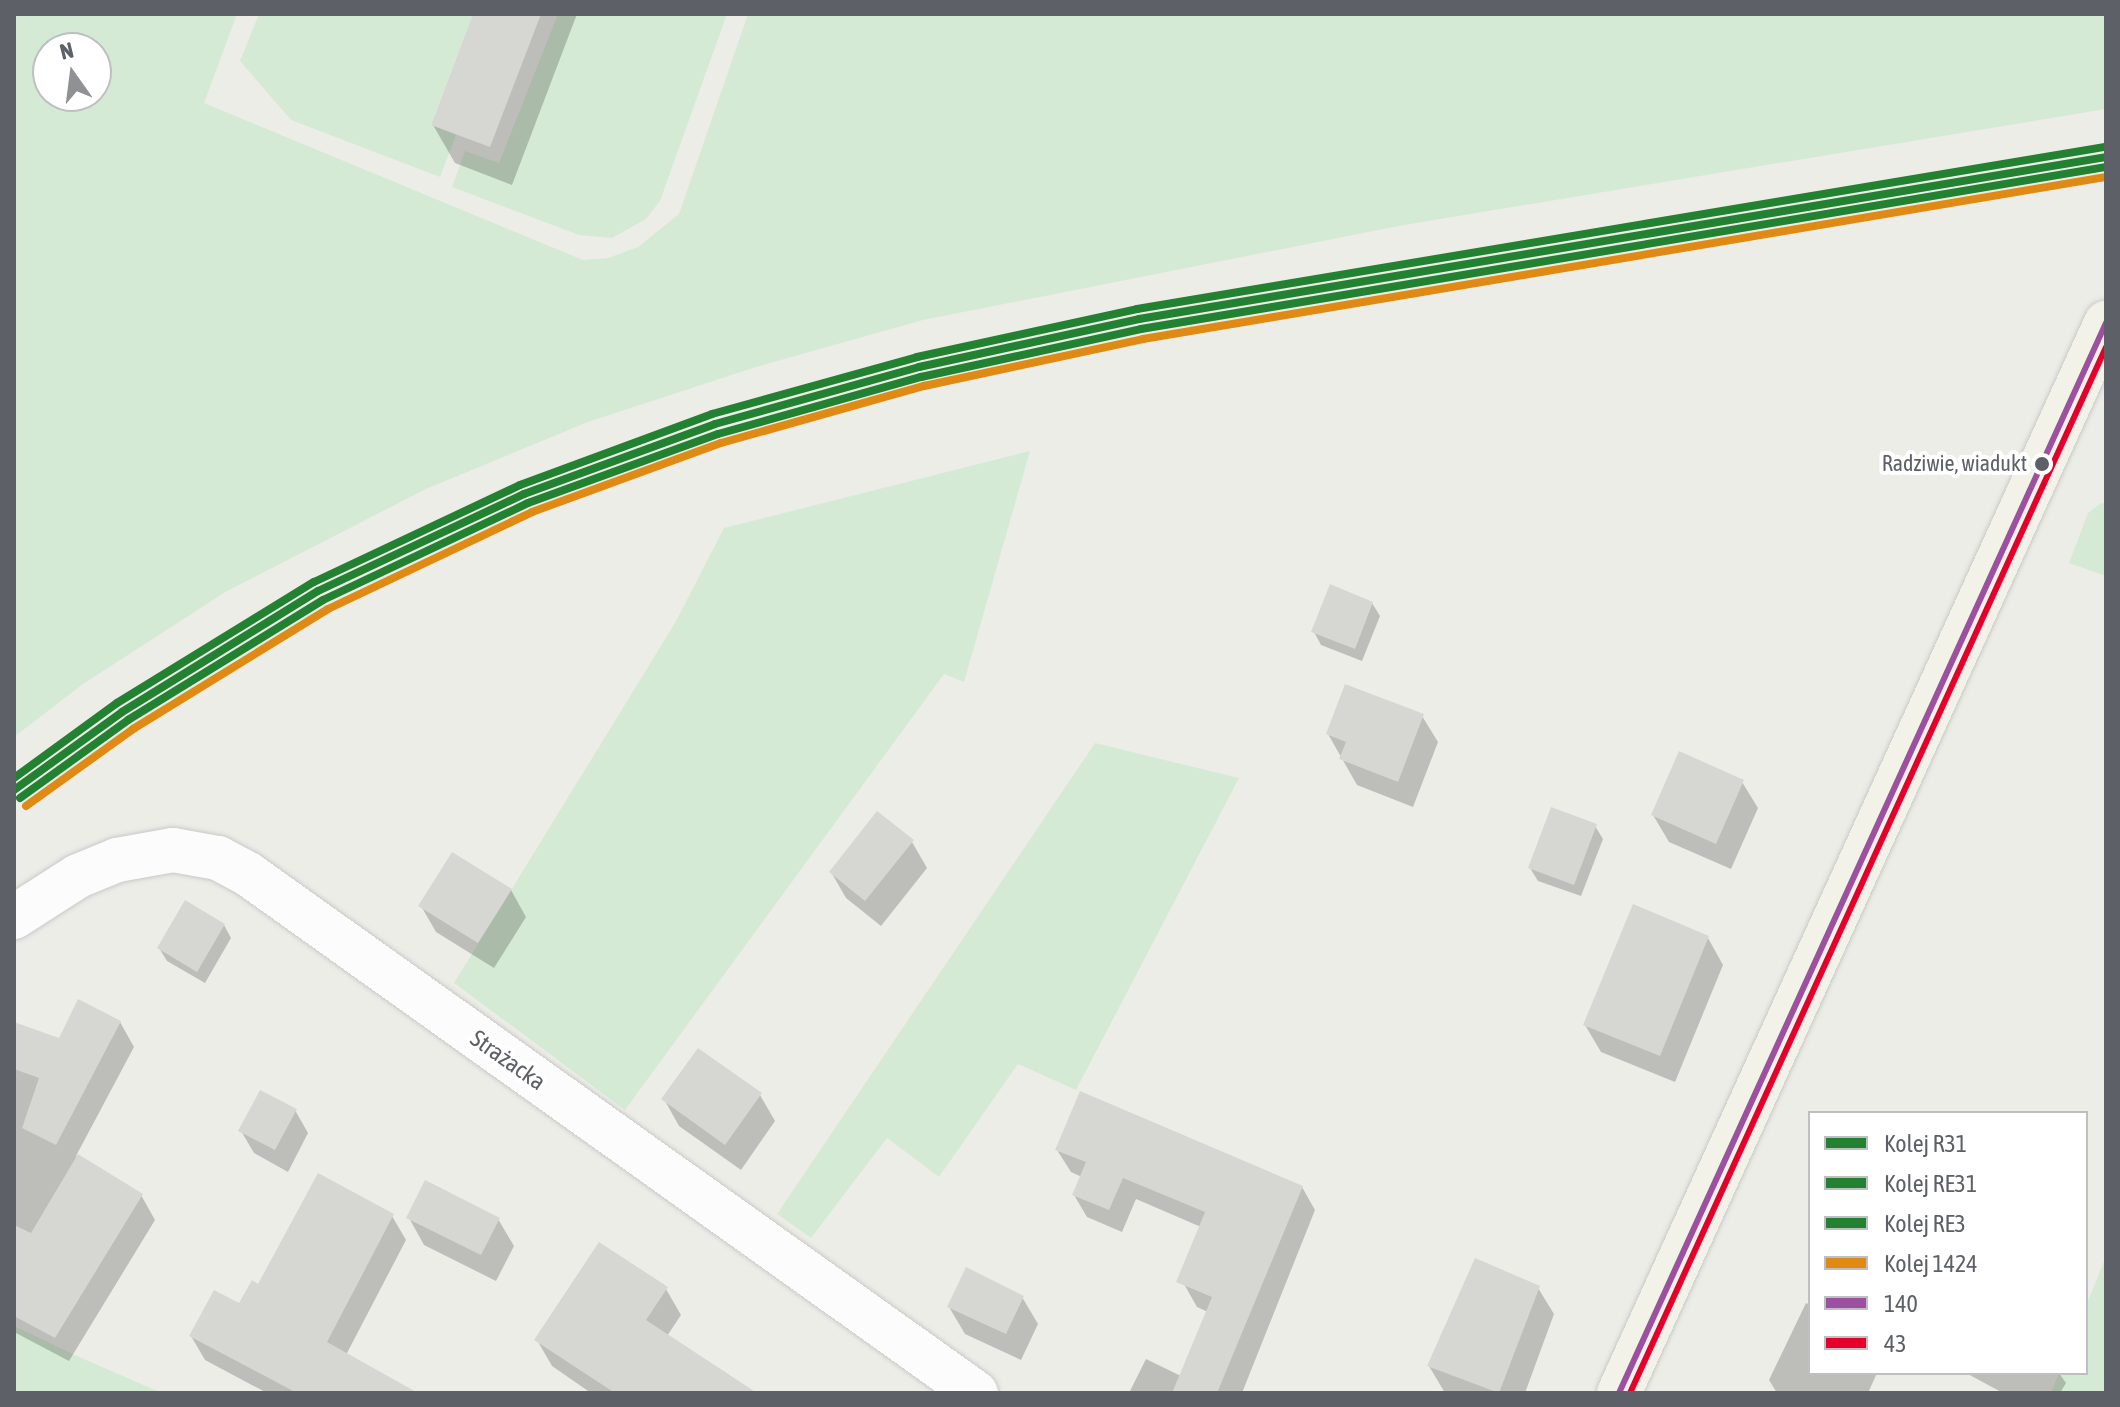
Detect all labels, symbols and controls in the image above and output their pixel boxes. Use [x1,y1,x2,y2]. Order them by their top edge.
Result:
north arrow [32,32,112,112]
text: N [57,36,76,65]
place label: Radziwie, wiadukt [1882,451,2027,477]
marker: Radziwie, wiadukt [2034,456,2050,472]
street label: Strażacka [465,1024,551,1096]
legend [1808,1111,2088,1375]
text: Kolej R31 [1884,1130,1967,1157]
text: Kolej RE31 [1884,1170,1977,1197]
text: Kolej RE3 [1884,1210,1966,1237]
text: Kolej 1424 [1884,1250,1978,1277]
text: 140 [1884,1290,1918,1317]
text: 43 [1884,1330,1907,1357]

